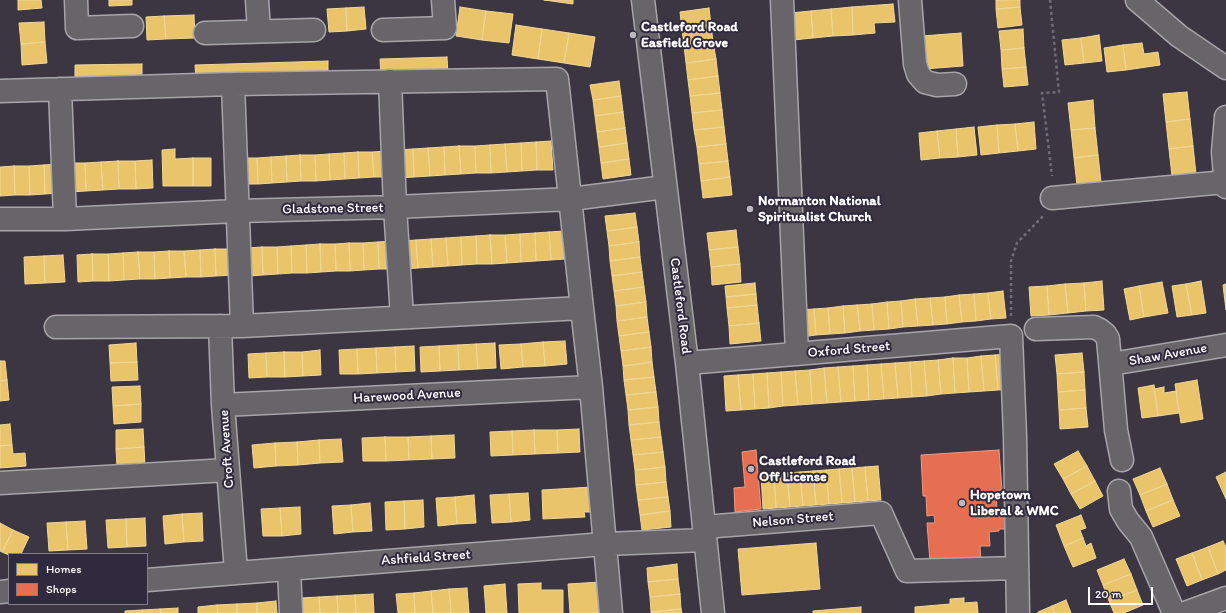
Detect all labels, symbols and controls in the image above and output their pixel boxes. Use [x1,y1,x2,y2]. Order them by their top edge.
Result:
place label: Castleford Road Easfield Grove [641,19,738,52]
marker: Castleford Road Easfield Grove [628,30,638,40]
place label: Normanton National Spiritualist Church [758,193,881,226]
street label: Gladstone Street [282,200,384,218]
marker: Normanton National Spiritualist Church [745,204,755,214]
street label: Castleford Road [666,257,694,355]
street label: Oxford Street [807,338,891,362]
street label: Shaw Avenue [1128,340,1208,370]
street label: Harewood Avenue [353,385,461,407]
street label: Croft Avenue [216,409,238,489]
place label: Castleford Road Off License [759,453,856,486]
marker: Castleford Road Off License [746,464,756,474]
place label: Hopetown Liberal & WMC [970,487,1059,520]
marker: Hopetown Liberal & WMC [957,498,967,508]
street label: Nelson Street [752,508,834,532]
street label: Ashfield Street [381,546,471,570]
legend [8,553,148,605]
text: Homes [46,562,82,576]
scale bar [1090,579,1155,605]
text: Shops [46,582,77,596]
text: 20 m [1095,587,1122,601]

